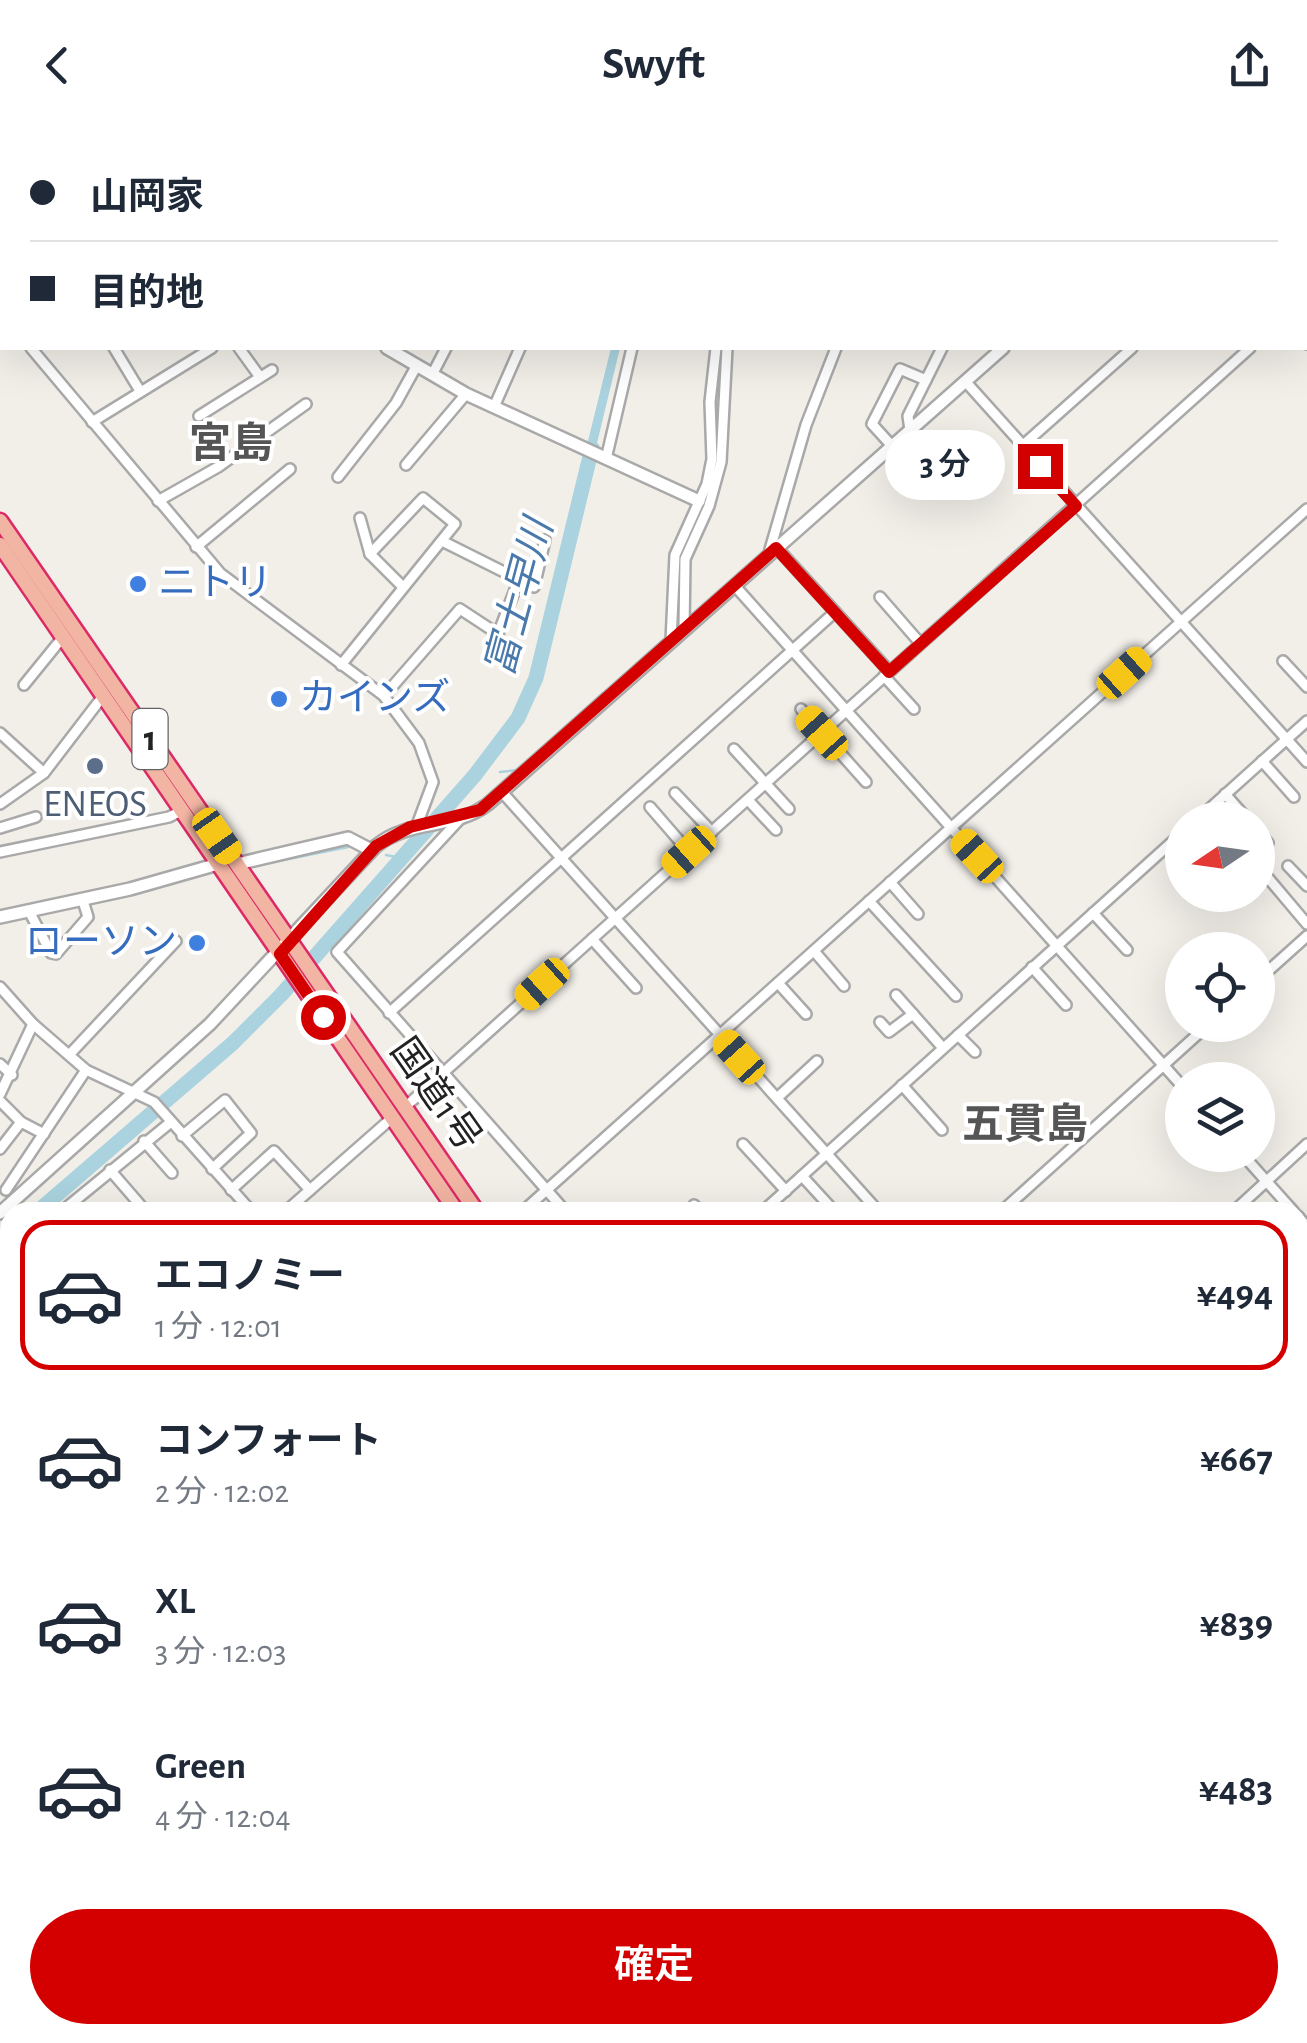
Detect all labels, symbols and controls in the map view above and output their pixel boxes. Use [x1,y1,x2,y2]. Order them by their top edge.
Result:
icon: back [30,38,85,93]
icon: share [1222,38,1277,93]
text: Swyft [602,42,705,87]
text: 山岡家 [90,179,204,217]
text: 目的地 [90,275,204,313]
district label: 宮島 [189,421,273,465]
callout: 3 分 [885,431,1005,501]
route end [1018,444,1063,489]
text: 3 分 [920,449,970,481]
water label: 富士早川 [478,511,561,680]
place label: ニトリ [158,565,272,603]
marker: ニトリ [127,573,149,595]
car [1092,642,1156,704]
place label: カインズ [299,677,450,718]
marker: カインズ [268,688,290,710]
car [791,701,853,765]
road number: 1 [132,709,168,769]
marker: ENEOS [84,755,106,777]
place label: ENEOS [43,786,147,824]
north arrow [1165,802,1275,912]
map controls [1165,802,1275,1172]
car [188,803,246,869]
car [657,821,721,883]
car [946,824,1008,888]
place label: ローソン [25,924,177,962]
marker: ローソン [186,932,208,954]
button: locate [1165,932,1275,1042]
car [510,953,574,1015]
route start [301,995,346,1040]
car [708,1025,770,1089]
street label: 国道1号 [383,1031,489,1158]
button: layers [1165,1062,1275,1172]
district label: 五貫島 [962,1102,1088,1146]
icon: car [35,1250,125,1340]
text: エコノミー [155,1258,345,1296]
text: ¥494 [1196,1276,1273,1314]
text: 1 分 · 12:01 [155,1311,282,1343]
icon: car [35,1415,125,1505]
text: コンフォート [155,1423,382,1461]
text: ¥667 [1200,1441,1273,1479]
text: 2 分 · 12:02 [155,1476,289,1508]
icon: car [35,1580,125,1670]
text: XL [155,1583,195,1621]
text: ¥839 [1200,1606,1273,1644]
text: 3 分 · 12:03 [155,1636,286,1668]
icon: car [35,1745,125,1835]
text: Green [155,1748,246,1786]
text: ¥483 [1199,1771,1273,1809]
text: 4 分 · 12:04 [155,1801,291,1833]
button: 確定 [30,1909,1278,2024]

